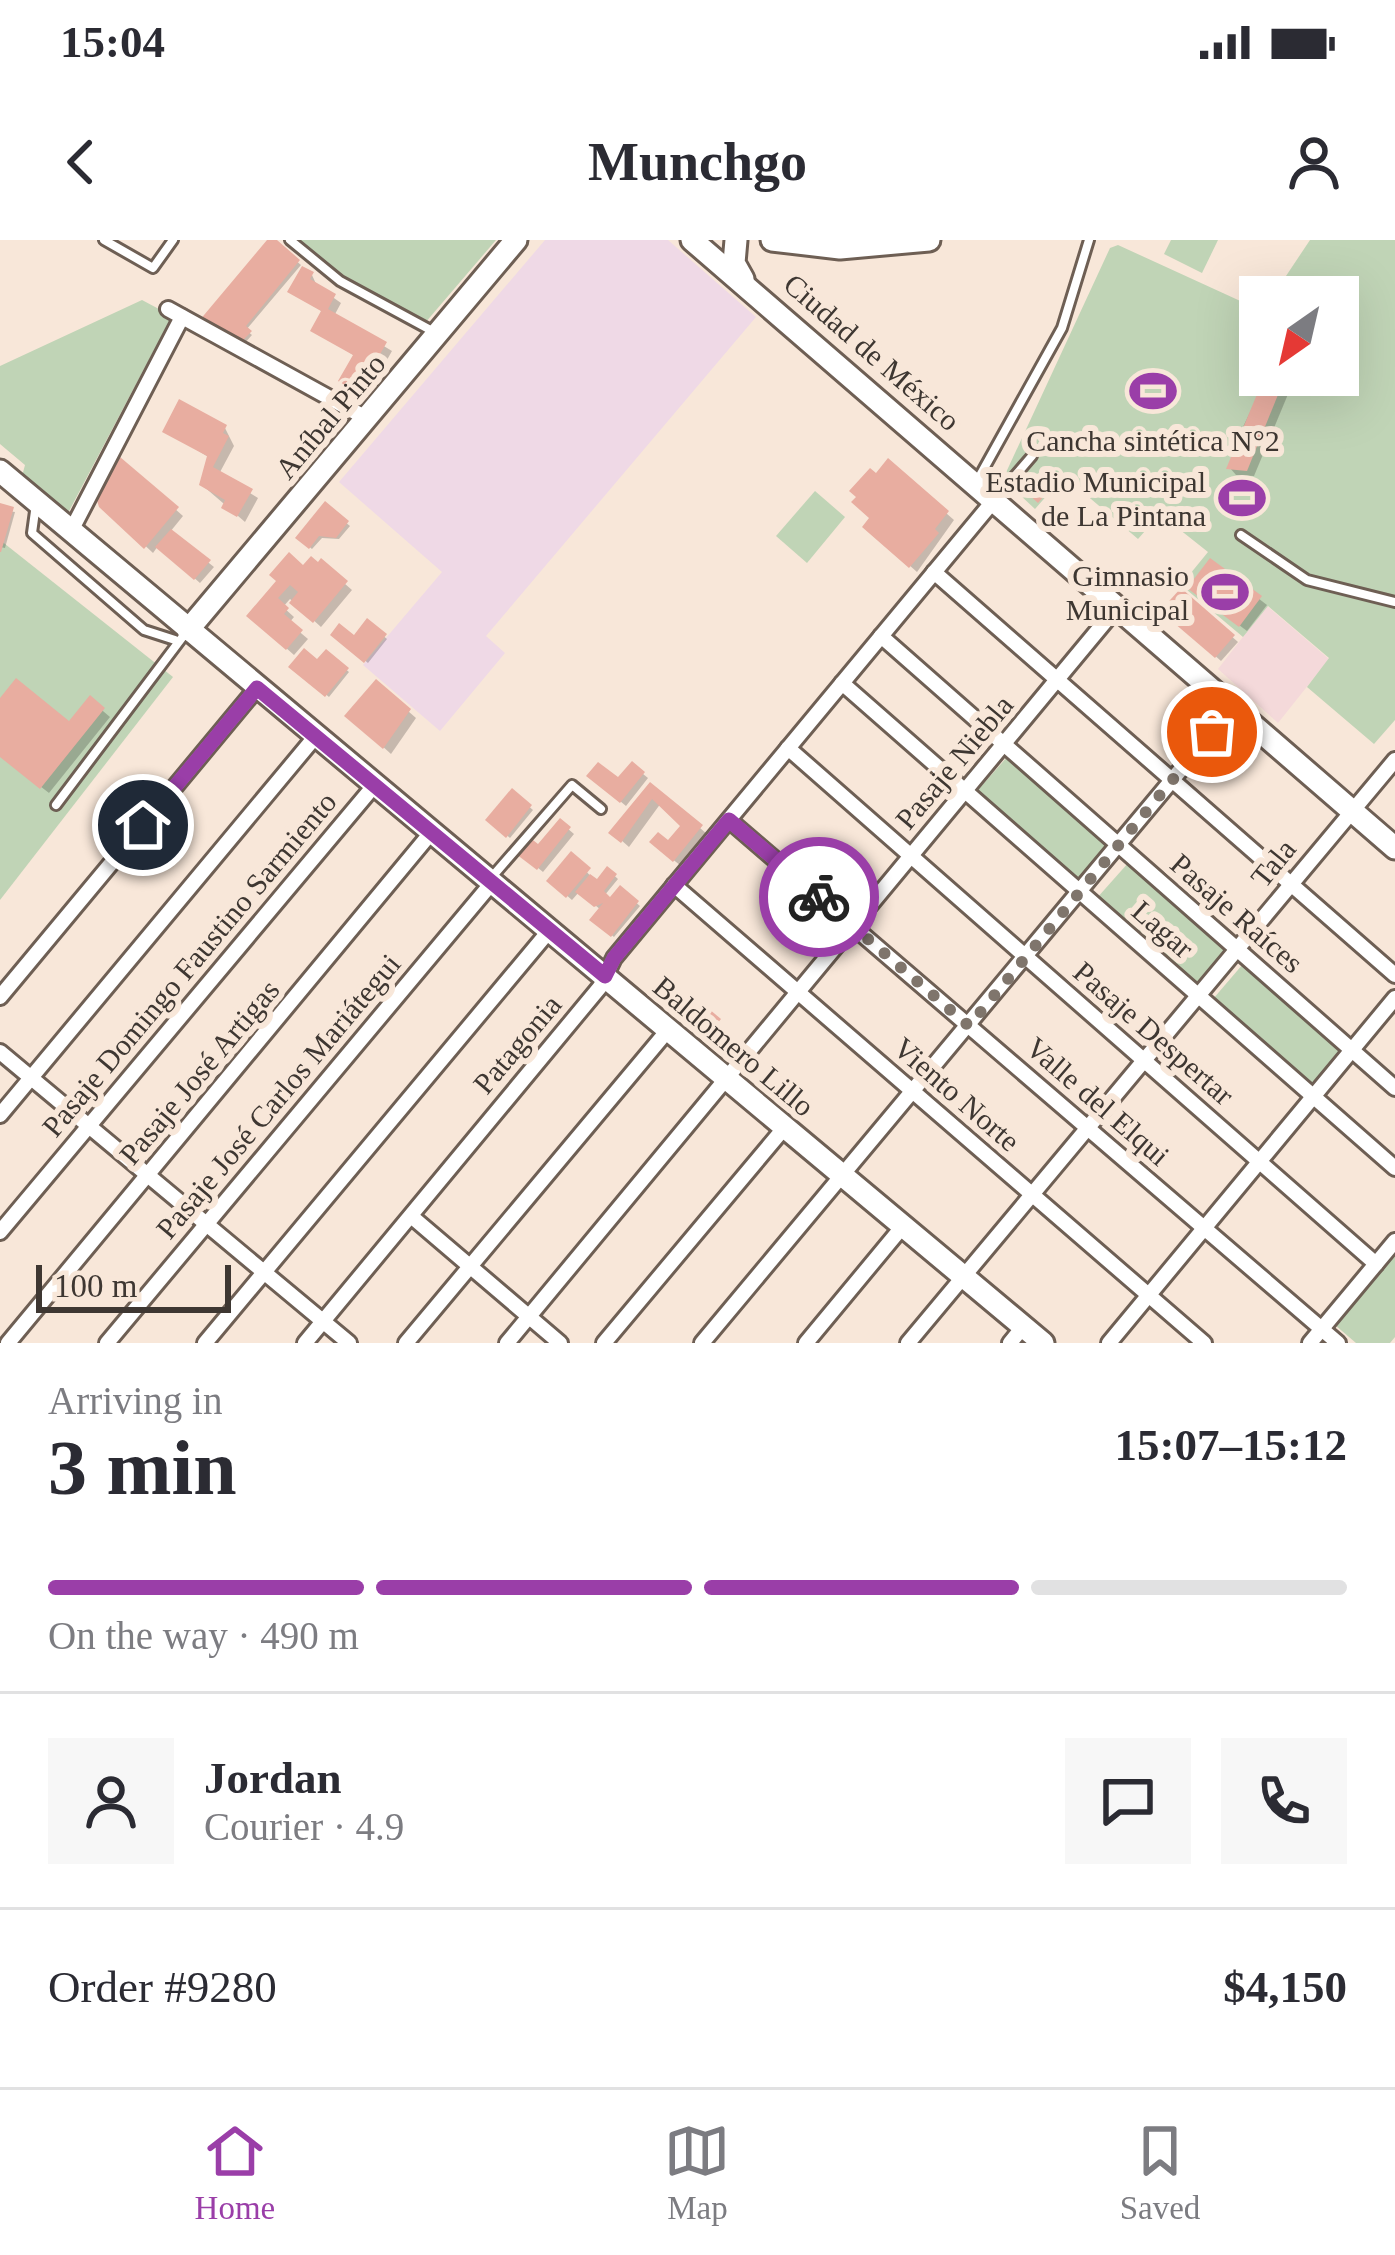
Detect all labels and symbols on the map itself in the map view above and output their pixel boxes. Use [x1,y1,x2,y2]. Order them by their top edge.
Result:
street label: Ciudad de México [778,267,966,437]
north arrow [1239,276,1359,396]
street label: Aníbal Pinto [268,347,392,485]
sports icon: Cancha sintética N°2 [1128,366,1178,416]
place label: Cancha sintética N°2 [1026,424,1280,457]
place label: Estadio Municipal de La Pintana [985,465,1206,532]
sports icon: Estadio Municipal de La Pintana [1217,473,1267,523]
place label: Gimnasio Municipal [1066,559,1189,626]
sports icon: Gimnasio Municipal [1200,567,1250,617]
pin [1161,681,1263,783]
street label: Pasaje Niebla [889,689,1019,835]
pin [92,774,194,876]
street label: Pasaje Domingo Faustino Sarmiento [35,785,343,1143]
street label: Tala [1244,833,1302,893]
courier [759,837,879,957]
street label: Pasaje Raíces [1164,847,1310,979]
street label: Lagar [1126,894,1200,964]
street label: Pasaje José Carlos Mariátegui [149,947,407,1245]
street label: Pasaje Despertar [1067,955,1241,1111]
street label: Baldomero Lillo [647,969,821,1123]
street label: Pasaje José Artigas [112,973,286,1171]
street label: Patagonia [466,988,568,1100]
street label: Viento Norte [887,1030,1027,1158]
street label: Valle del Elqui [1020,1030,1176,1172]
scale bar [36,1259,231,1312]

